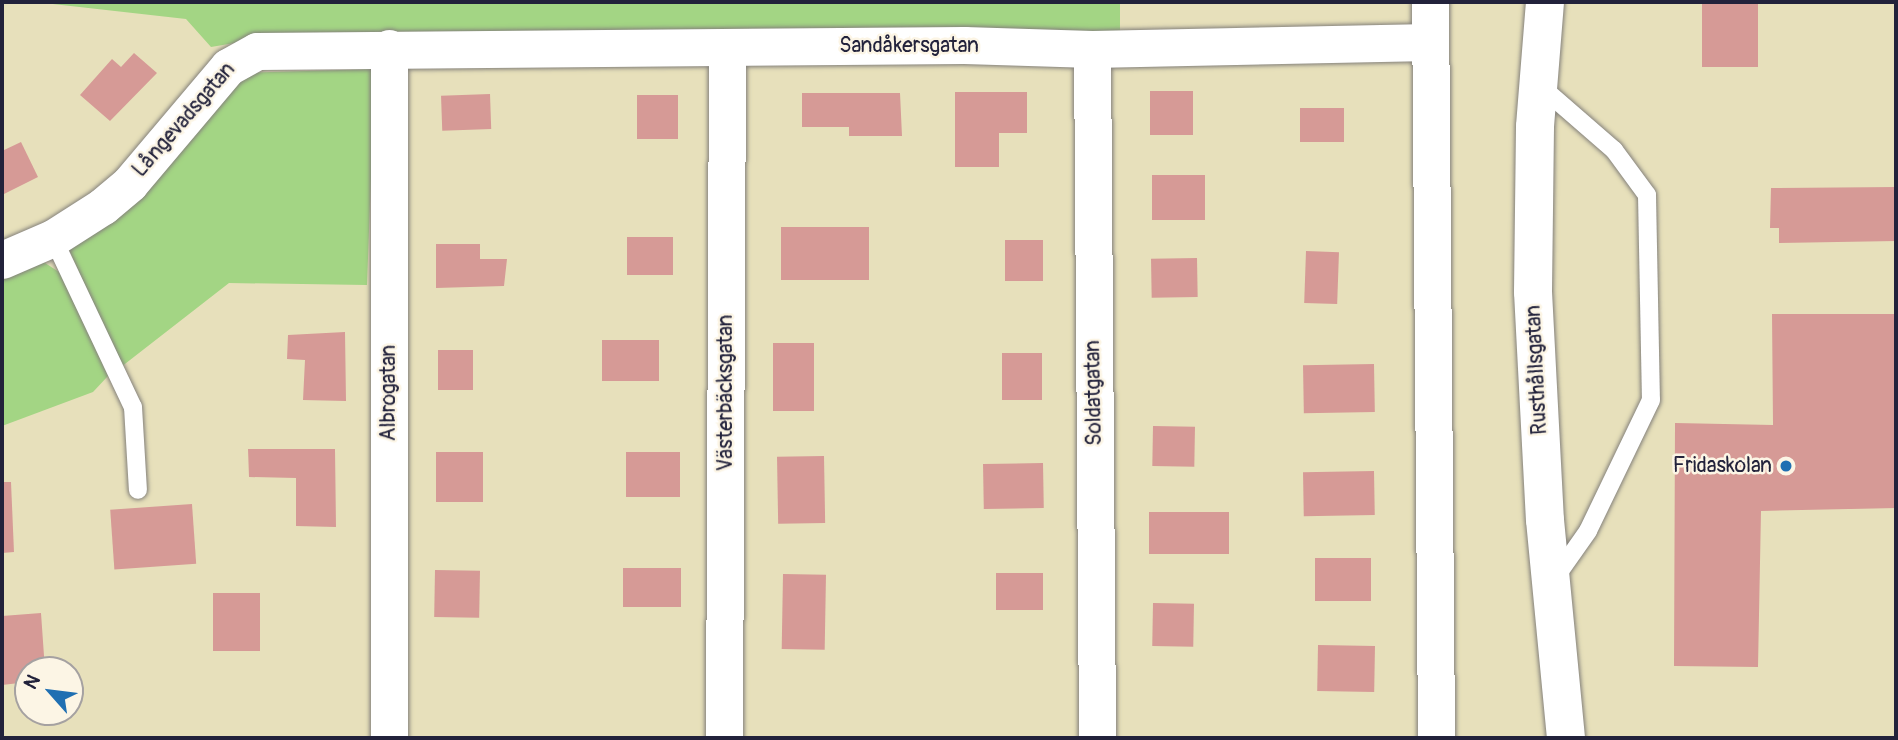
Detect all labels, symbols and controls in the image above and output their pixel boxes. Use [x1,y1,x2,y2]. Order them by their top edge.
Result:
street label: Sandåkersgatan [839,33,979,59]
street label: Långevadsgatan [127,58,241,182]
street label: Rusthållsgatan [1521,305,1553,435]
street label: Västerbäcksgatan [713,315,739,471]
street label: Soldatgatan [1080,340,1108,446]
street label: Albrogatan [376,345,402,441]
place label: Fridaskolan [1673,453,1772,479]
marker: Fridaskolan [1778,458,1794,474]
north arrow [14,656,84,726]
text: N [19,671,46,693]

